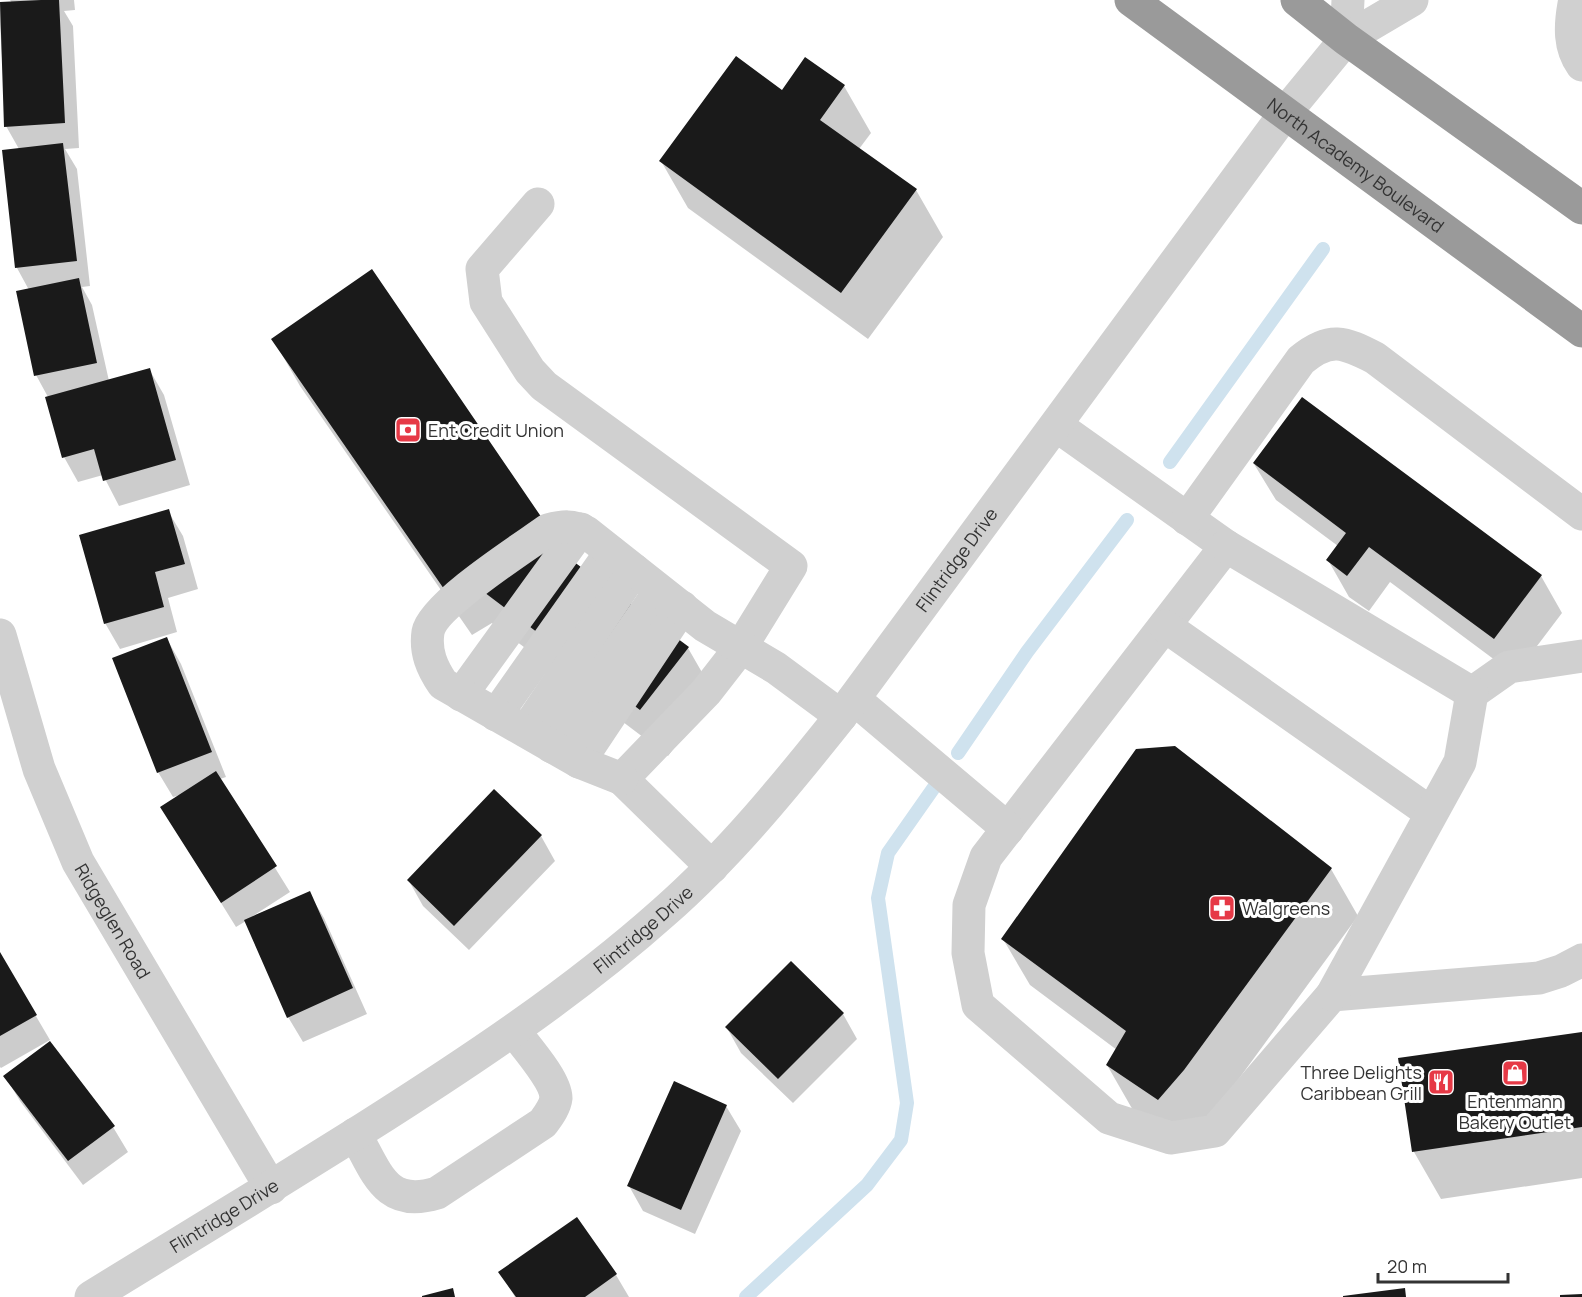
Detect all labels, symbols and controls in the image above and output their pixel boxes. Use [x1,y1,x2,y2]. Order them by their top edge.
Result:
street label: North Academy Boulevard [1263,92,1449,238]
bank icon: Ent Credit Union [393,415,423,445]
place label: Ent Credit Union [428,418,564,442]
street label: Flintridge Drive [910,503,1003,616]
street label: Ridgeglen Road [70,859,156,983]
street label: Flintridge Drive [588,880,698,978]
pharmacy icon: Walgreens [1207,893,1237,923]
place label: Walgreens [1242,896,1330,920]
shop icon: Entenmann Bakery Outlet [1500,1058,1530,1088]
place label: Three Delights Caribbean Grill [1301,1060,1422,1105]
restaurant icon: Three Delights Caribbean Grill [1426,1067,1456,1097]
place label: Entenmann Bakery Outlet [1459,1089,1571,1134]
street label: Flintridge Drive [165,1173,283,1258]
scale bar [1378,1246,1508,1284]
text: 20 m [1387,1254,1427,1278]

